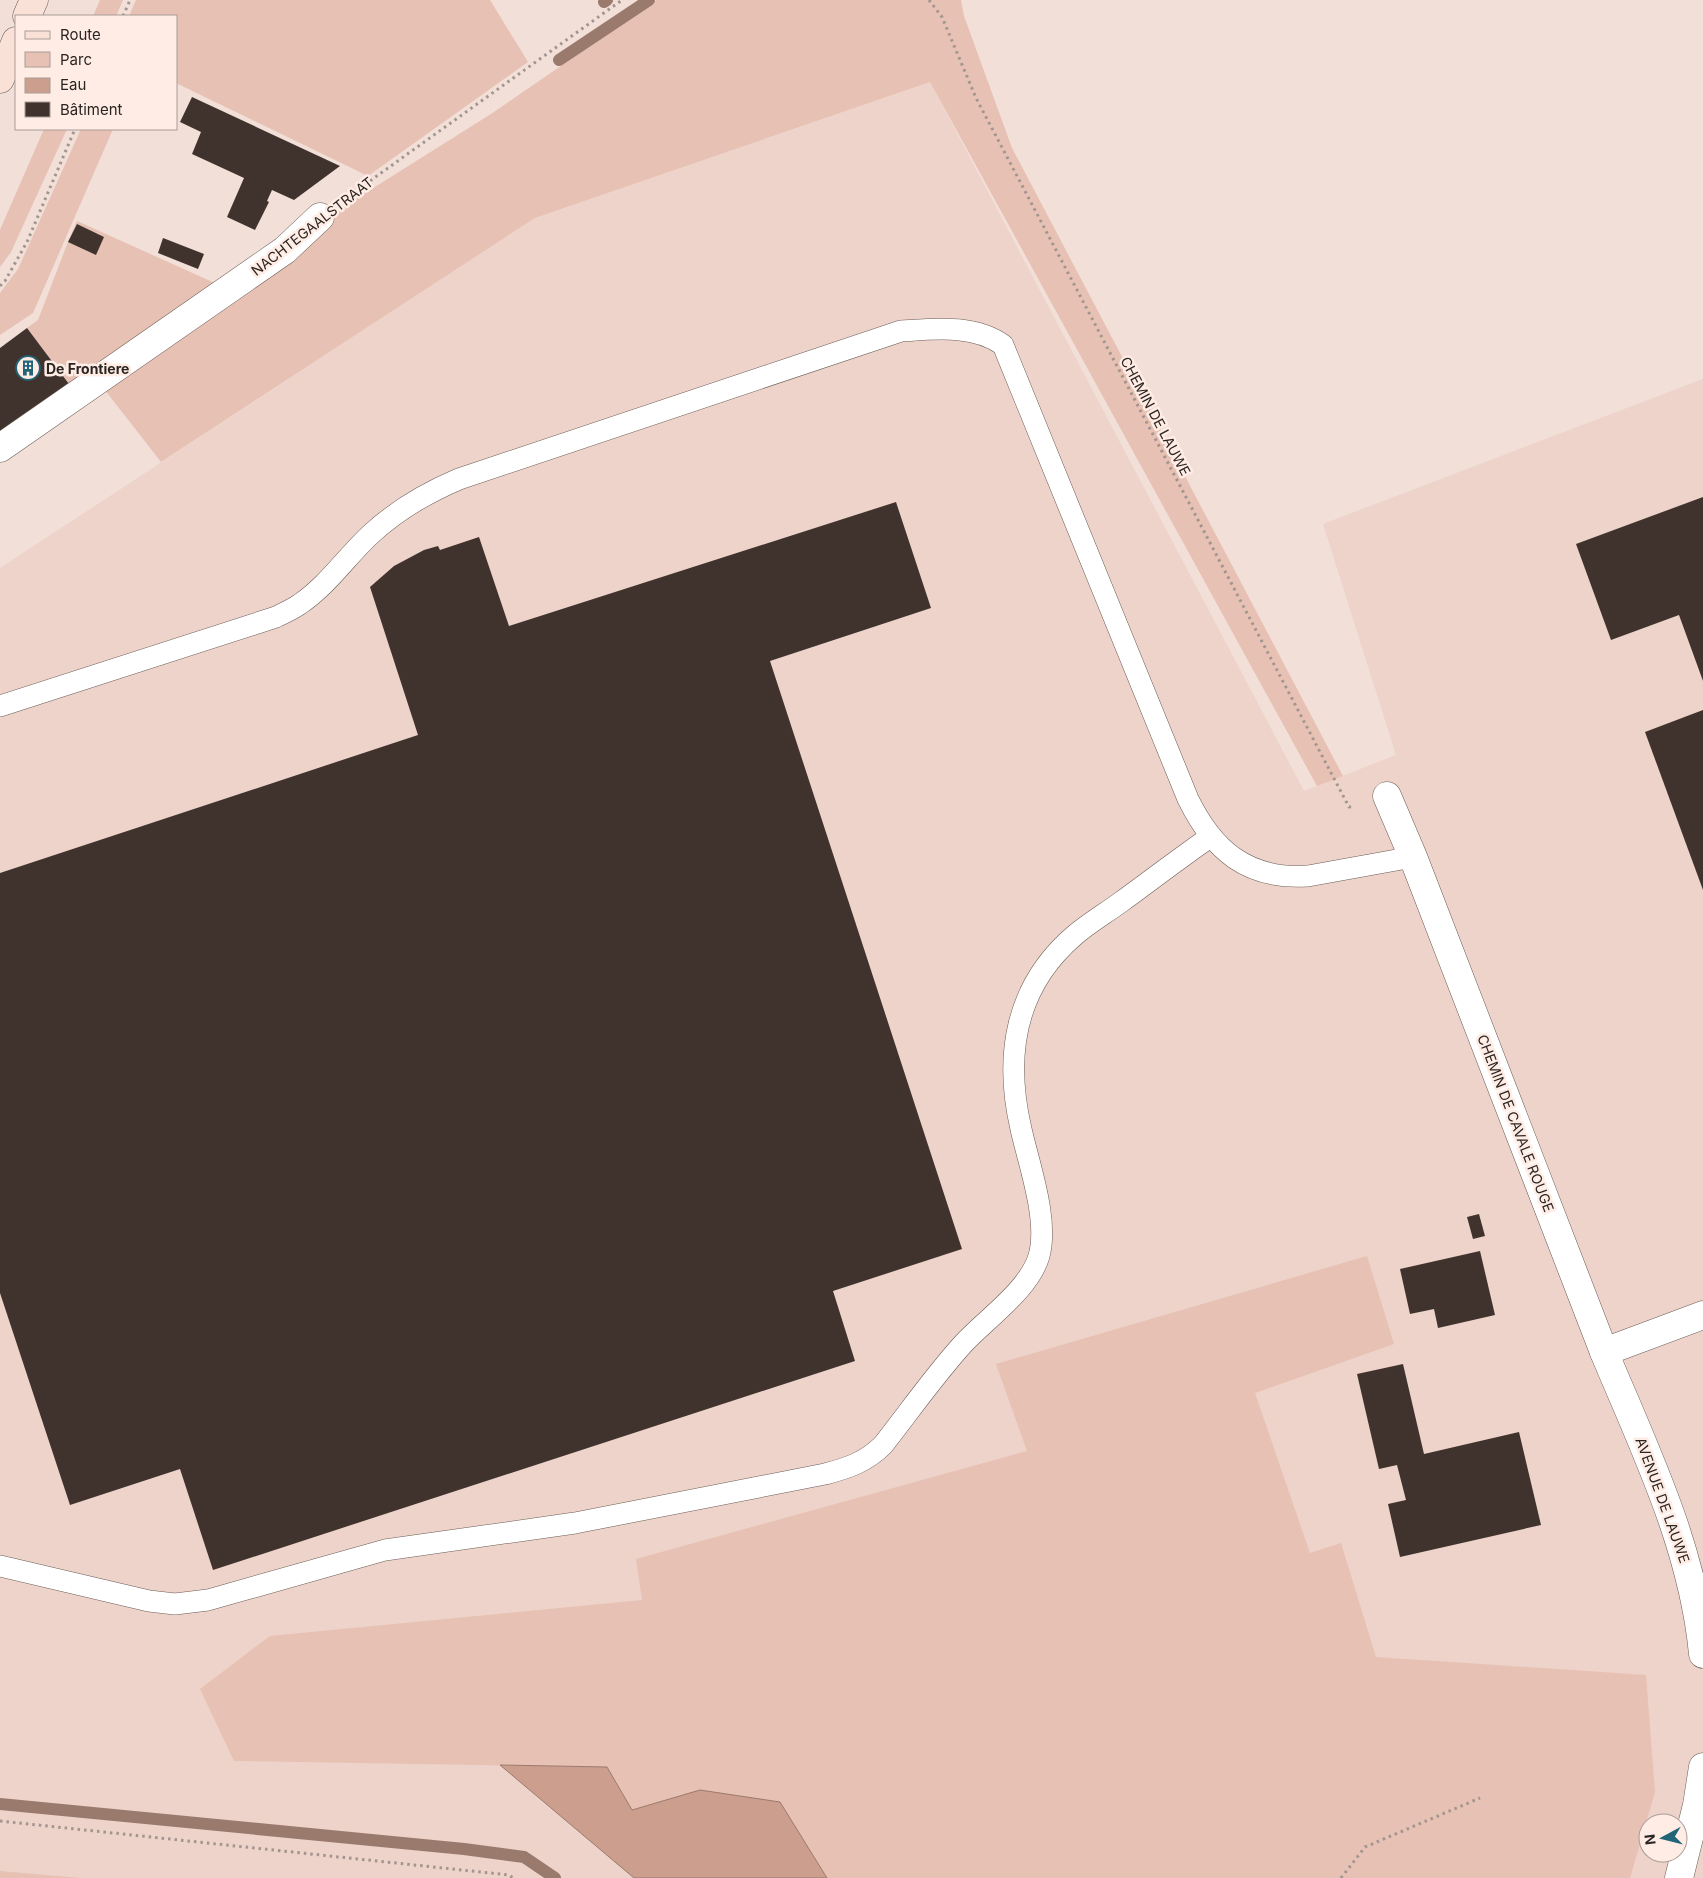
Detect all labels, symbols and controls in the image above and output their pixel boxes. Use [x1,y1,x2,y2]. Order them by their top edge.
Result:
legend [15,15,178,130]
text: Route [60,25,101,44]
text: Parc [60,50,92,69]
text: Eau [60,75,86,94]
text: Bâtiment [60,100,123,119]
street label: NACHTEGAALSTRAAT [248,173,376,279]
street label: CHEMIN DE LAUWE [1117,354,1195,478]
building icon: De Frontiere [15,355,41,381]
place label: De Frontiere [46,360,129,377]
street label: CHEMIN DE CAVALE ROUGE [1474,1032,1558,1214]
street label: AVENUE DE LAUWE [1632,1435,1694,1565]
north arrow [1638,1813,1688,1863]
text: N [1641,1833,1659,1846]

